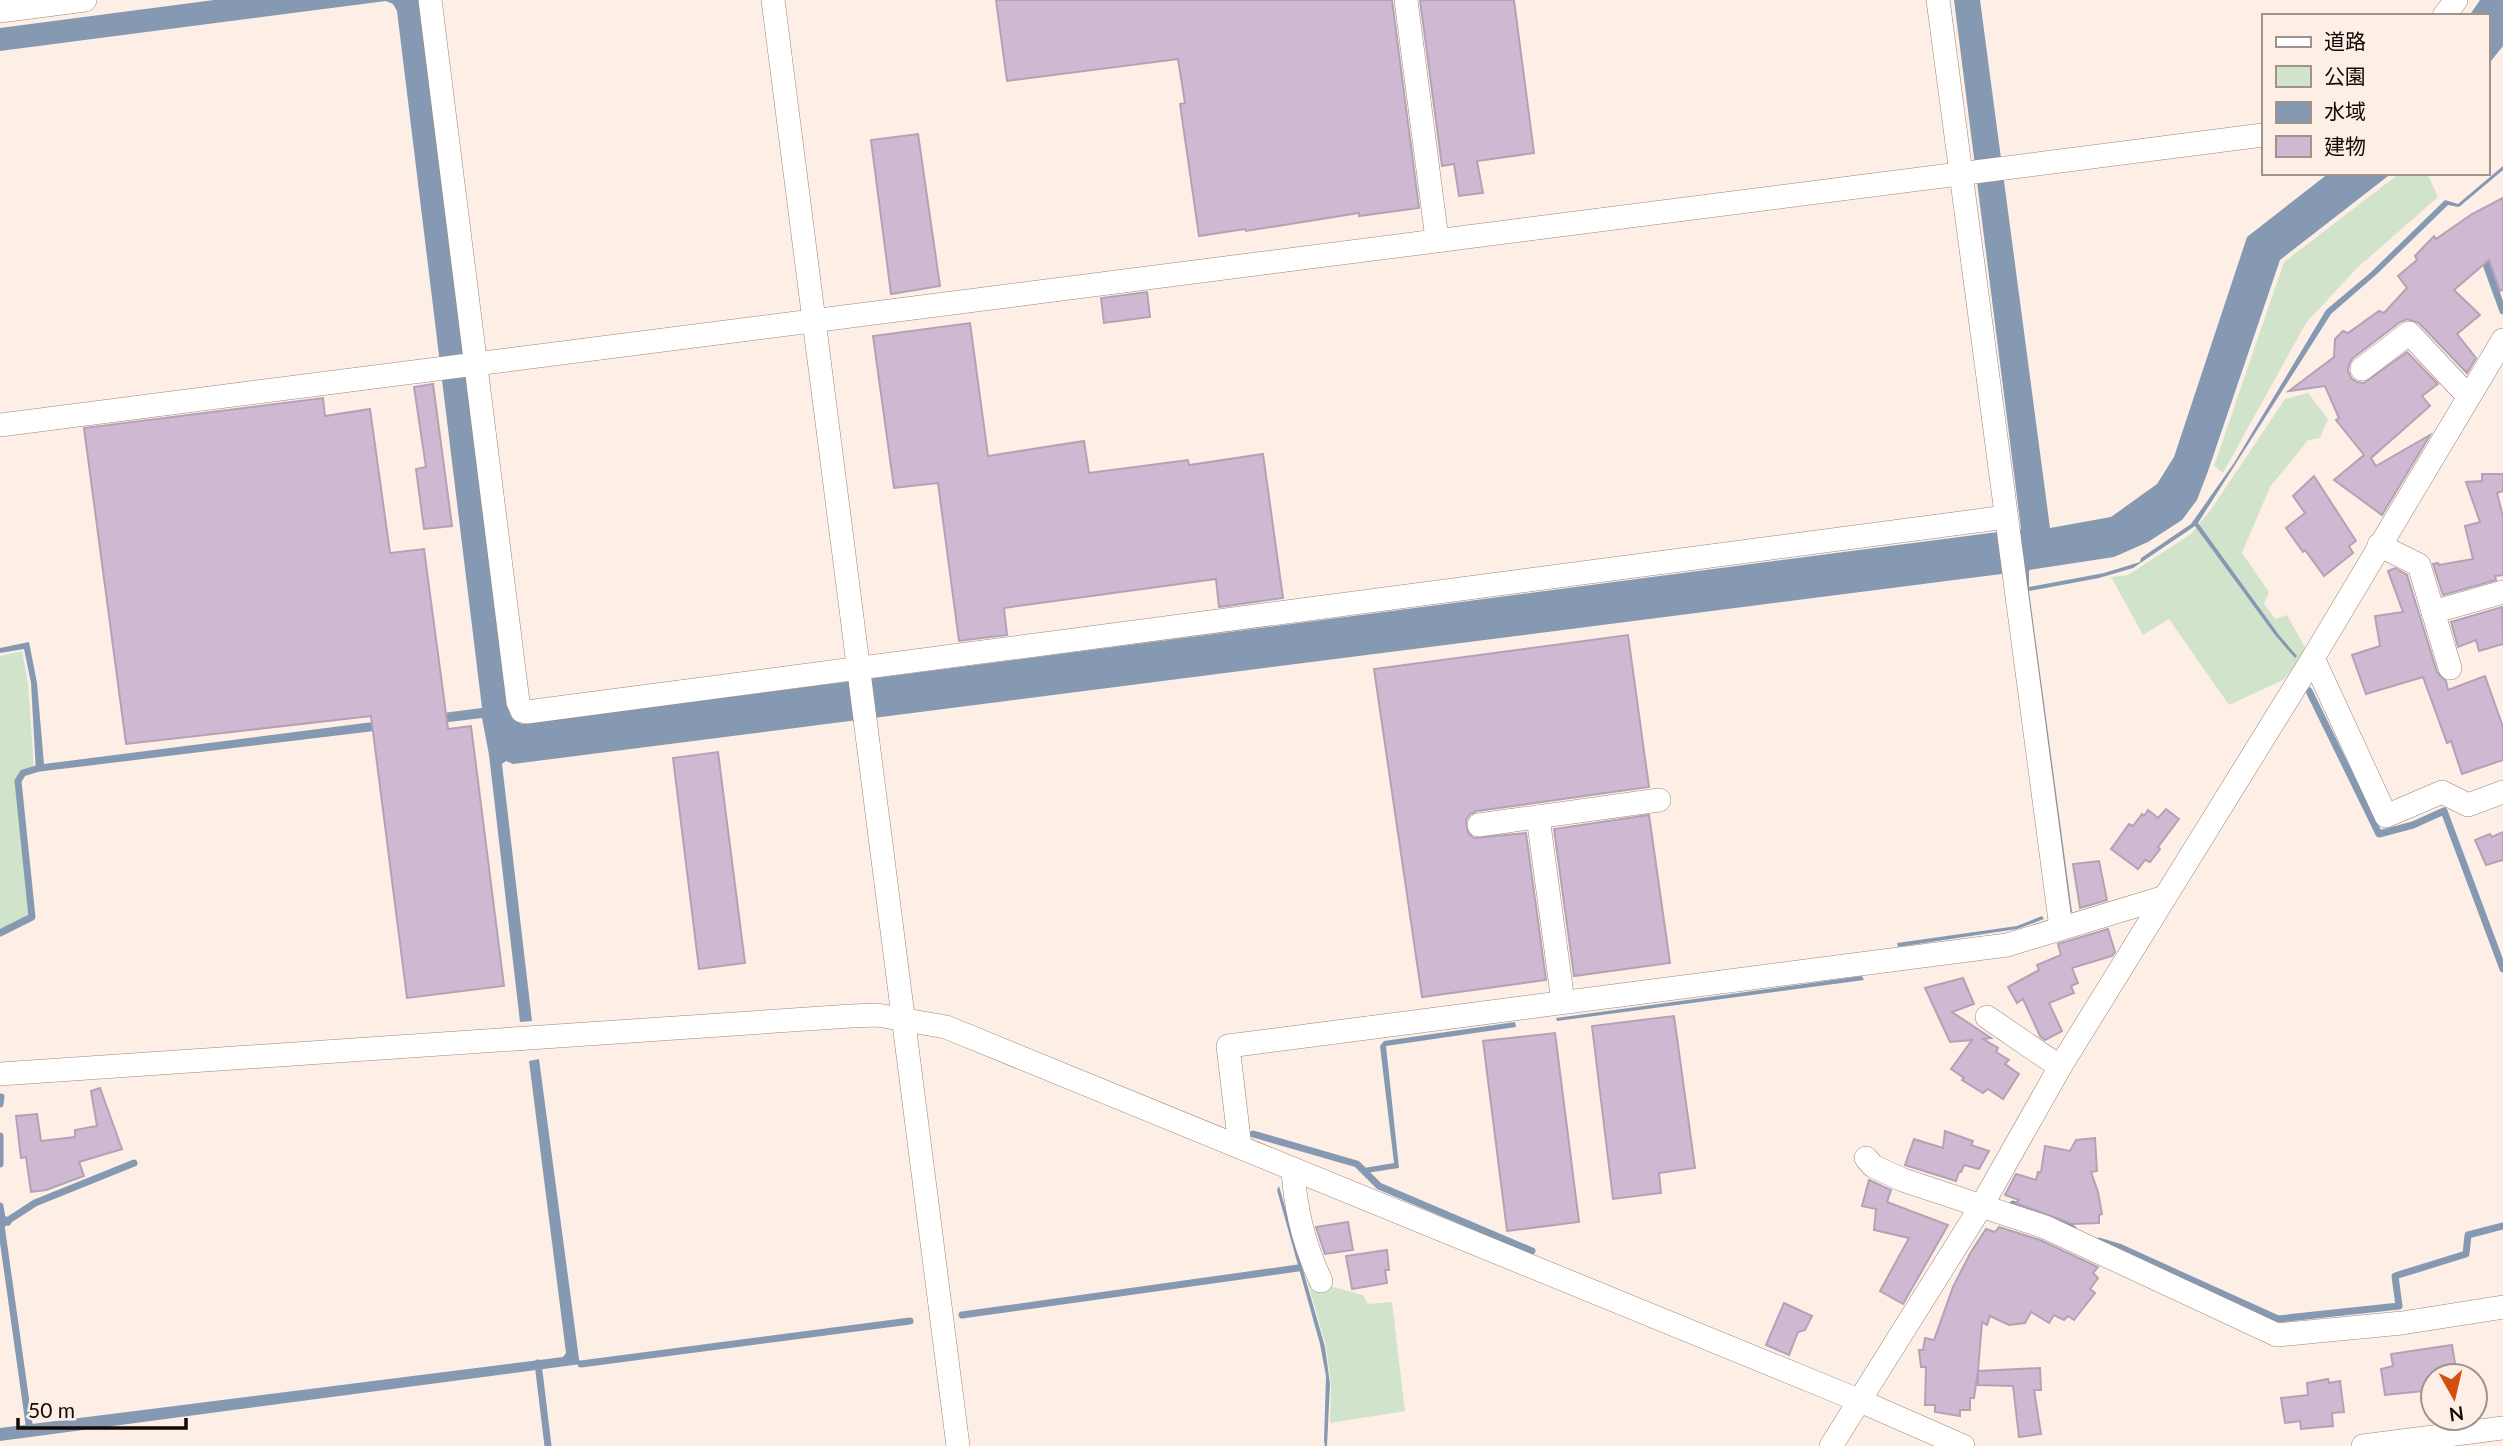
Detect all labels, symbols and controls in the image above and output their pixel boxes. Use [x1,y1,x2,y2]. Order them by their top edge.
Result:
legend [2262,14,2489,175]
text: 道路 [2324,28,2366,53]
text: 公園 [2324,63,2366,88]
text: 水域 [2324,98,2366,123]
text: 建物 [2324,133,2366,158]
north arrow [2419,1362,2489,1432]
scale bar [18,1386,186,1430]
text: 50 m [28,1397,75,1422]
text: N [2448,1402,2465,1427]

